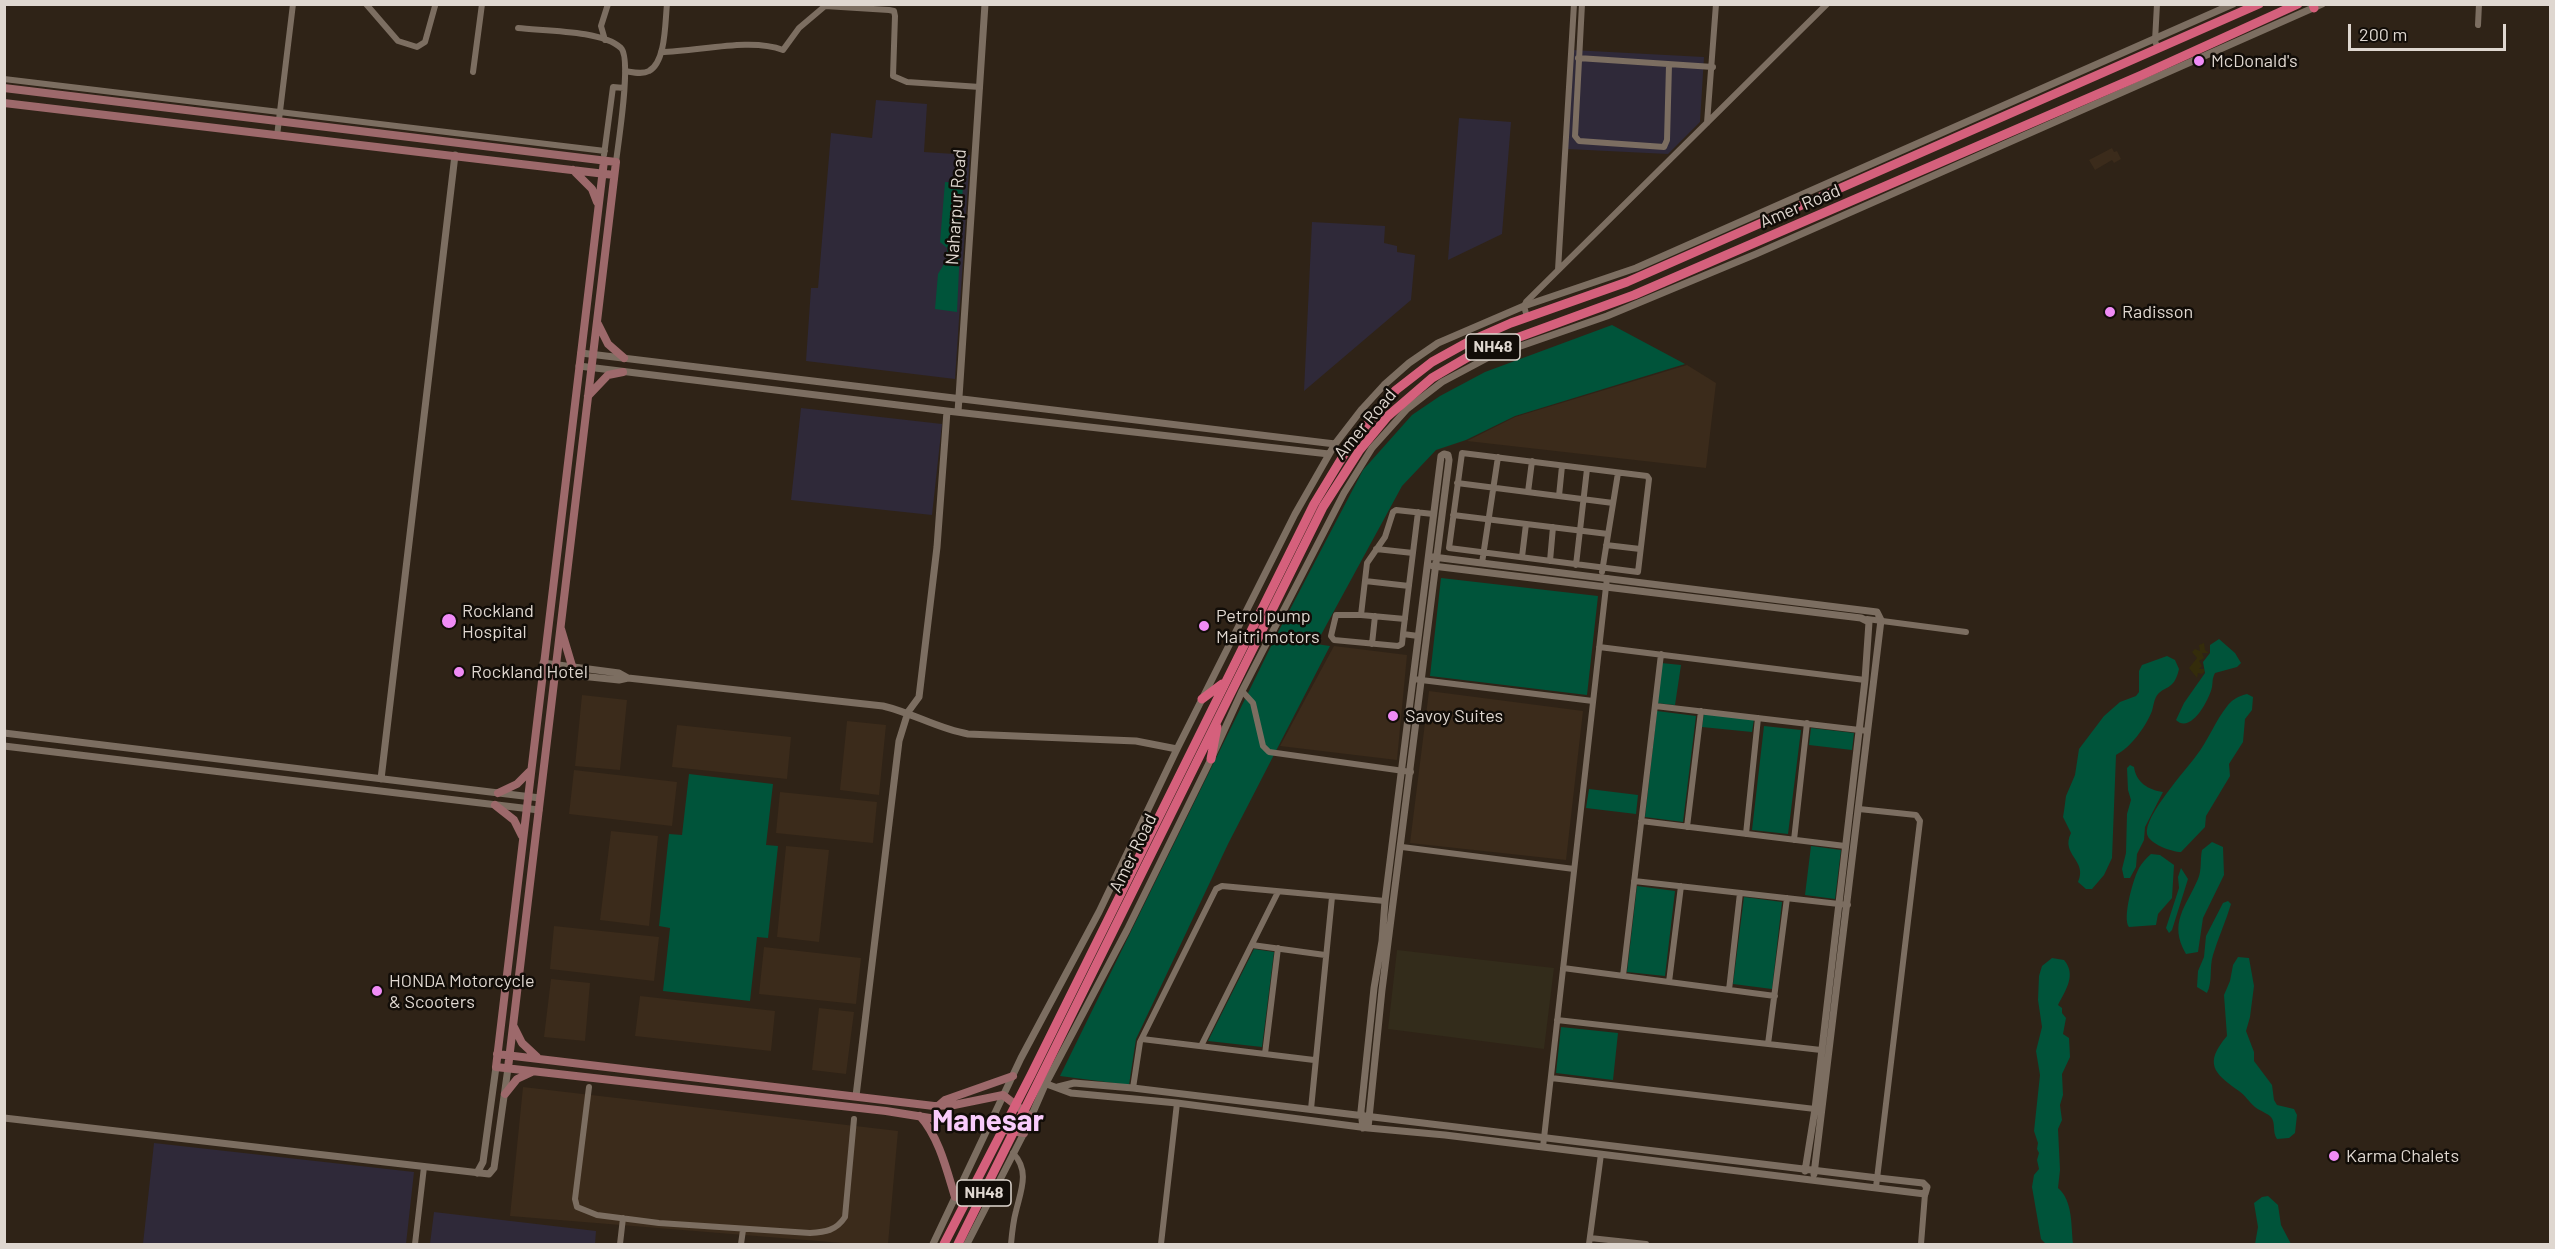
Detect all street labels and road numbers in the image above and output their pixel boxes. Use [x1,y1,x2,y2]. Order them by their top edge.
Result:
street label: Naharpur Road [941,148,971,266]
street label: Amer Road [1757,179,1843,233]
road number: NH48 [1466,334,1520,360]
street label: Amer Road [1329,384,1401,464]
street label: Amer Road [1105,810,1161,896]
road number: NH48 [957,1180,1011,1206]

